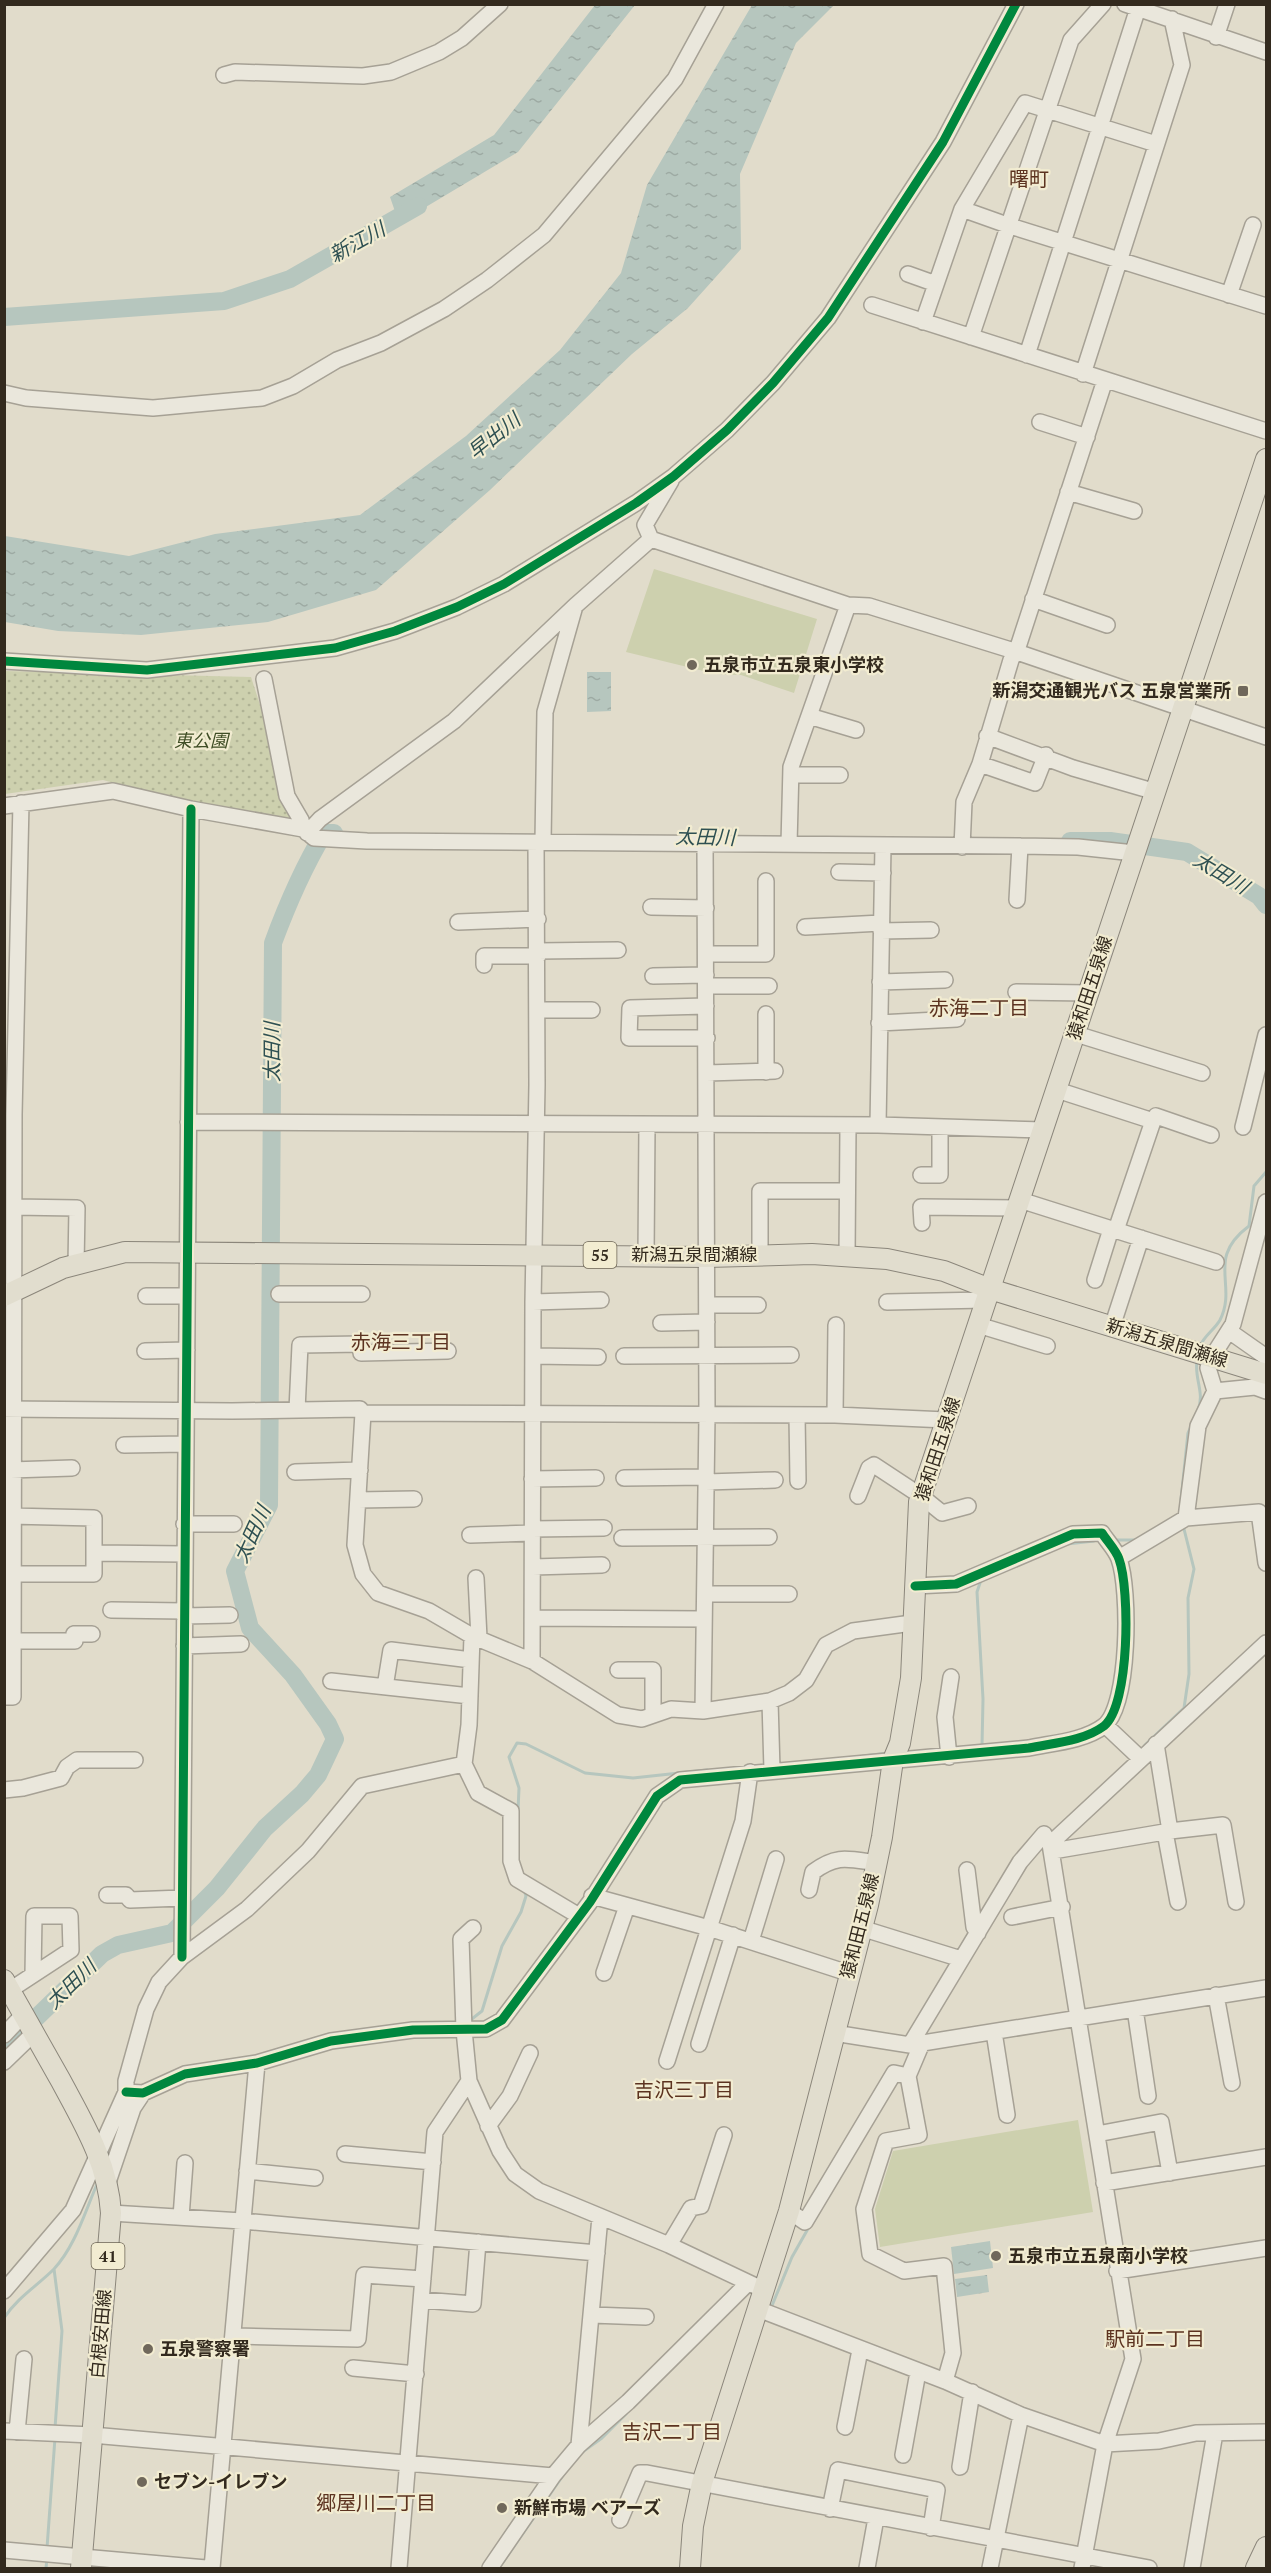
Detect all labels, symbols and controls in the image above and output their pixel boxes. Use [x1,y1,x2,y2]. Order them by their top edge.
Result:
district label: 曙町 [1009,165,1049,192]
water label: 新江川 [324,214,391,268]
water label: 早出川 [462,405,527,465]
place label: 五泉市立五泉東小学校 [704,652,884,676]
marker: 五泉市立五泉東小学校 [685,658,699,672]
place label: 新潟交通観光バス 五泉営業所 [992,678,1231,702]
marker: 新潟交通観光バス 五泉営業所 [1236,684,1250,698]
park label: 東公園 [174,728,231,752]
water label: 太田川 [675,822,737,851]
water label: 太田川 [1189,846,1256,901]
street label: 猿和田五泉線 [1061,933,1117,1043]
district label: 赤海二丁目 [929,994,1029,1021]
water label: 太田川 [258,1020,285,1082]
road number: 55 [584,1242,616,1268]
street label: 新潟五泉間瀬線 [631,1242,757,1266]
street label: 新潟五泉間瀬線 [1104,1312,1231,1372]
district label: 赤海三丁目 [351,1328,451,1355]
street label: 猿和田五泉線 [909,1394,965,1504]
water label: 太田川 [227,1499,277,1567]
street label: 猿和田五泉線 [834,1870,884,1981]
water label: 太田川 [40,1952,103,2014]
district label: 吉沢三丁目 [634,2076,734,2103]
road number: 41 [92,2243,124,2269]
place label: 五泉市立五泉南小学校 [1008,2243,1188,2267]
marker: 五泉市立五泉南小学校 [989,2249,1003,2263]
street label: 白根安田線 [84,2288,116,2380]
district label: 駅前二丁目 [1105,2325,1205,2352]
place label: 五泉警察署 [160,2336,250,2360]
marker: 五泉警察署 [141,2342,155,2356]
district label: 吉沢二丁目 [622,2418,722,2445]
place label: セブン-イレブン [154,2469,287,2493]
marker: セブン-イレブン [135,2475,149,2489]
district label: 郷屋川二丁目 [316,2489,436,2516]
place label: 新鮮市場 ベアーズ [514,2495,661,2519]
marker: 新鮮市場 ベアーズ [495,2501,509,2515]

